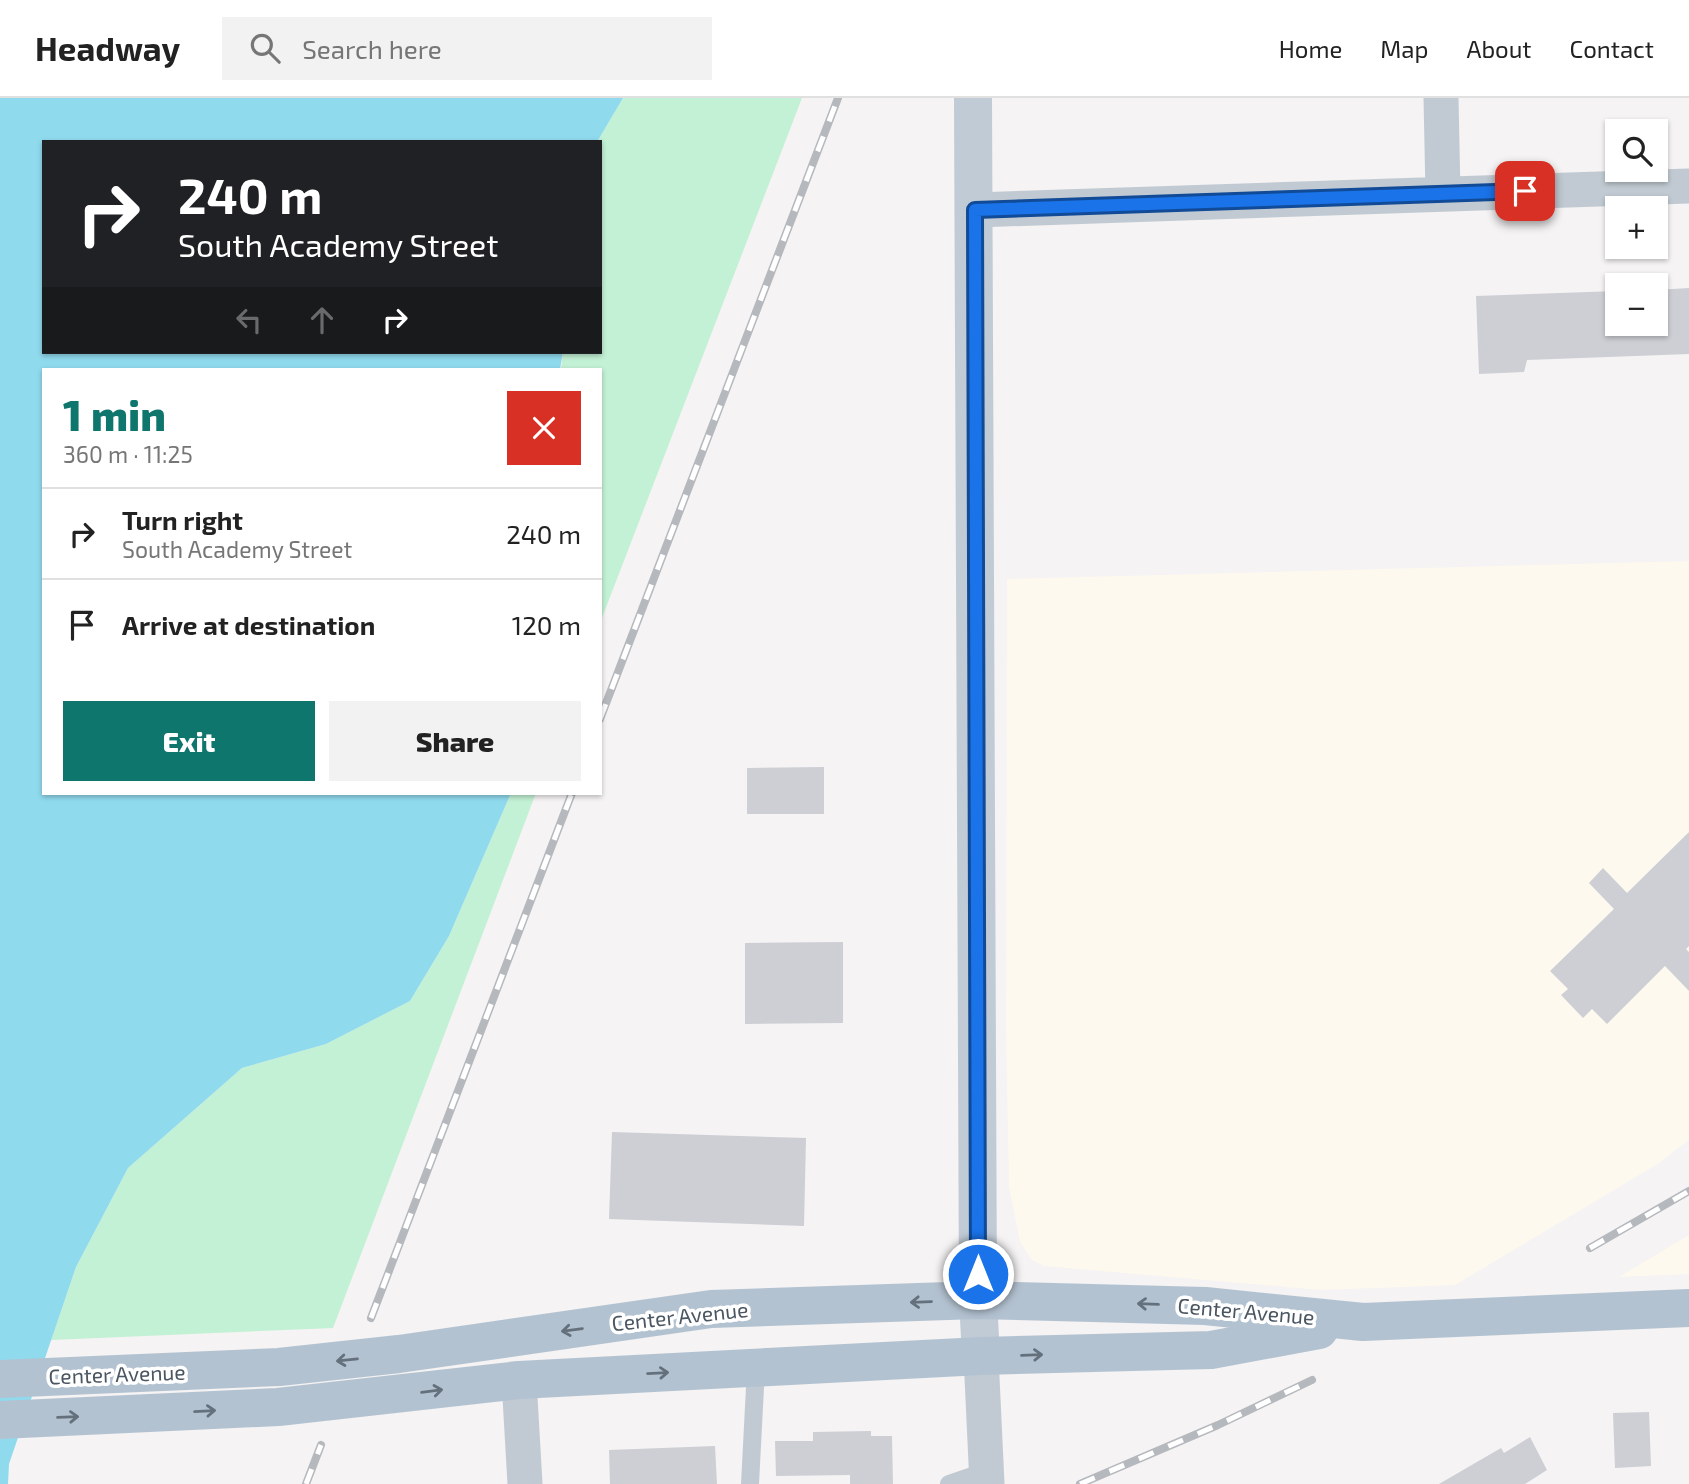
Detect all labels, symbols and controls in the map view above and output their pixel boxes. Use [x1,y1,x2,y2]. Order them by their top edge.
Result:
search box [222,17,712,80]
text: Headway [35,28,180,68]
icon: search [246,29,284,67]
text: Search here [302,33,442,64]
text: Home [1279,34,1342,63]
text: Map [1380,34,1428,63]
text: About [1466,34,1532,63]
text: Contact [1570,34,1654,63]
map controls [1605,119,1668,336]
button: search [1605,119,1668,182]
pin [1495,161,1555,221]
text: 240 m [178,165,322,224]
icon: right [63,168,154,259]
icon: arrive [1506,172,1544,210]
button: + [1605,196,1668,259]
text: South Academy Street [178,225,498,263]
button: − [1605,273,1668,336]
icon: left [230,301,268,339]
icon: ahead [303,301,341,339]
icon: right [376,301,414,339]
text: 1 min [63,389,166,439]
button: close [507,391,581,465]
text: 360 m · 11:25 [63,440,193,468]
text: Turn right [122,504,243,535]
icon: right [63,515,101,553]
text: 240 m [506,518,581,549]
text: South Academy Street [122,535,352,563]
icon: arrive [63,606,101,644]
text: Arrive at destination [122,609,375,640]
text: 120 m [512,609,581,640]
button: Exit [63,701,315,781]
button: Share [329,701,581,781]
position arrow [941,1237,1015,1311]
street label: Center Avenue [1177,1292,1316,1329]
one-way arrow [909,1295,932,1308]
street label: Center Avenue [610,1296,749,1335]
one-way arrow [1137,1298,1160,1311]
one-way arrow [562,1324,584,1337]
one-way arrow [1021,1348,1044,1362]
one-way arrow [336,1353,359,1366]
street label: Center Avenue [48,1359,186,1388]
one-way arrow [647,1366,669,1379]
one-way arrow [420,1384,443,1397]
one-way arrow [193,1404,216,1417]
one-way arrow [56,1411,79,1424]

